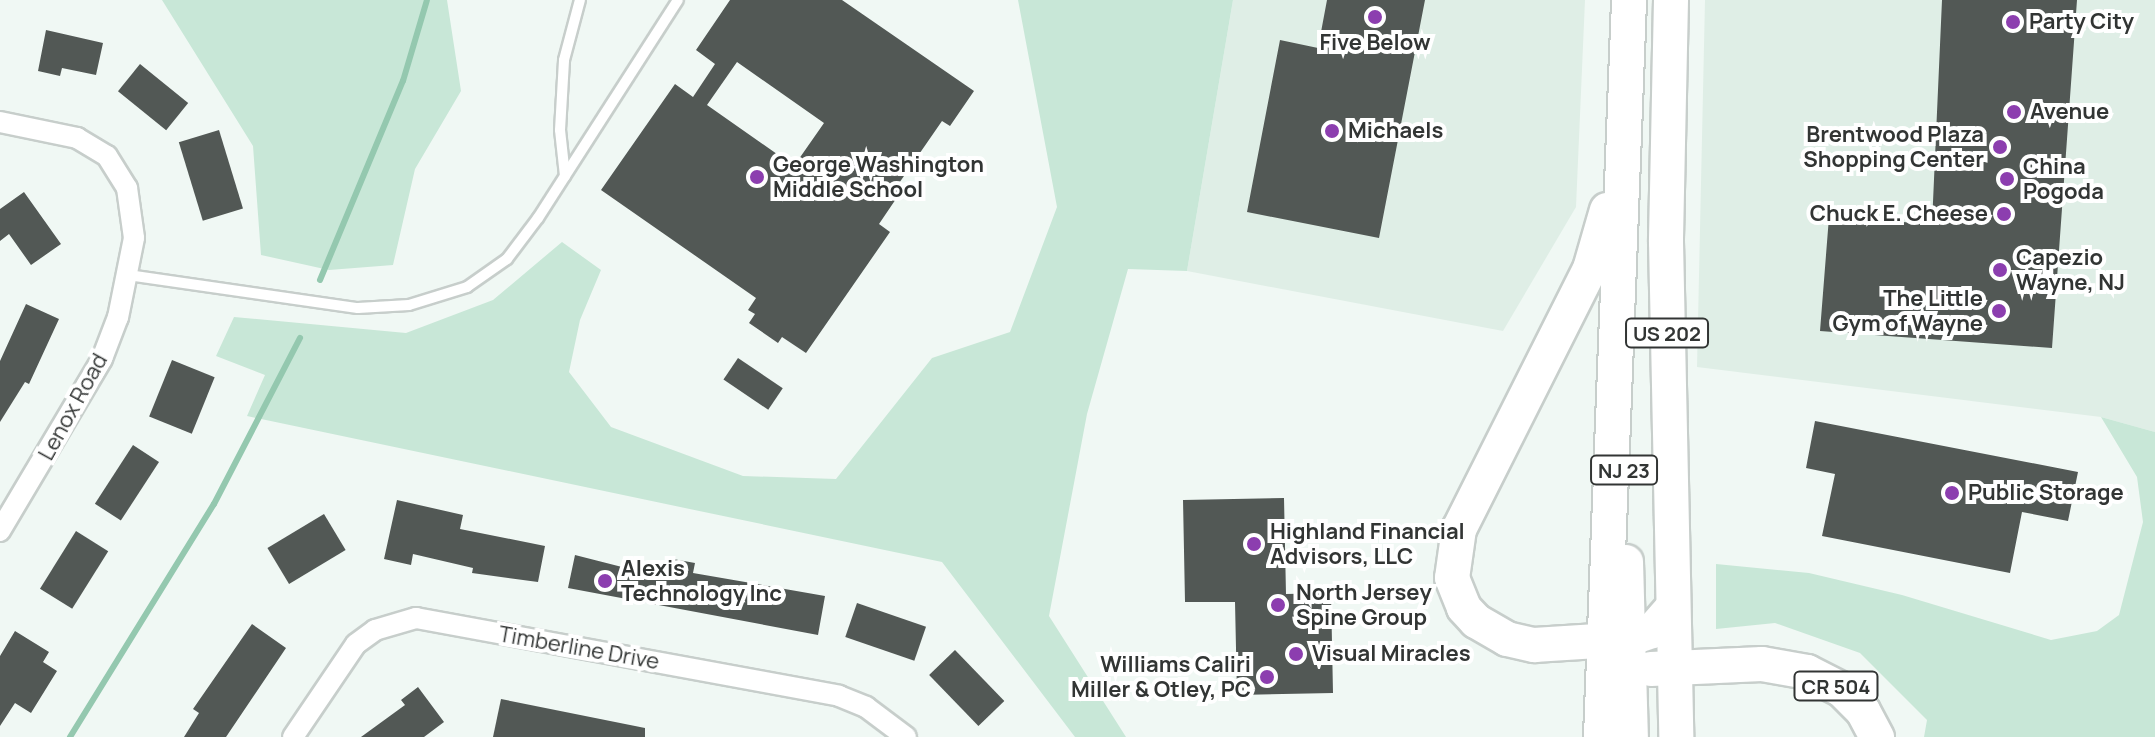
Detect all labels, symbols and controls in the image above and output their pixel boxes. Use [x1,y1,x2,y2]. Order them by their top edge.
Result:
marker: Five Below [1366,8,1384,26]
place label: Party City [2029,9,2134,35]
marker: Party City [2004,13,2022,31]
place label: Five Below [1319,30,1431,56]
place label: Avenue [2030,99,2109,125]
marker: Avenue [2005,103,2023,121]
place label: Michaels [1348,118,1443,144]
place label: Brentwood Plaza Shopping Center [1803,121,1984,172]
marker: Michaels [1323,122,1341,140]
marker: Brentwood Plaza Shopping Center [1991,138,2009,156]
place label: George Washington Middle School [773,151,984,202]
place label: China Pogoda [2023,153,2104,204]
marker: George Washington Middle School [748,168,766,186]
marker: China Pogoda [1998,170,2016,188]
place label: Chuck E. Cheese [1810,201,1988,227]
marker: Chuck E. Cheese [1995,205,2013,223]
place label: Capezio Wayne, NJ [2016,244,2125,296]
marker: Capezio Wayne, NJ [1991,261,2009,279]
place label: The Little Gym of Wayne [1832,285,1983,336]
marker: The Little Gym of Wayne [1990,302,2008,320]
road number: US 202 [1625,317,1709,349]
street label: Lenox Road [33,349,113,465]
road number: NJ 23 [1590,454,1658,486]
place label: Public Storage [1968,480,2124,506]
marker: Public Storage [1943,484,1961,502]
place label: Highland Financial Advisors, LLC [1270,518,1465,570]
marker: Highland Financial Advisors, LLC [1245,535,1263,553]
place label: Alexis Technology Inc [621,555,782,606]
marker: Alexis Technology Inc [596,572,614,590]
place label: North Jersey Spine Group [1296,579,1432,630]
marker: North Jersey Spine Group [1267,594,1289,616]
street label: Timberline Drive [497,621,661,675]
place label: Visual Miracles [1312,641,1471,667]
marker: Visual Miracles [1287,645,1305,663]
place label: Williams Caliri Miller & Otley, PC [1071,651,1251,702]
marker: Williams Caliri Miller & Otley, PC [1258,668,1276,686]
road number: CR 504 [1792,670,1880,702]

